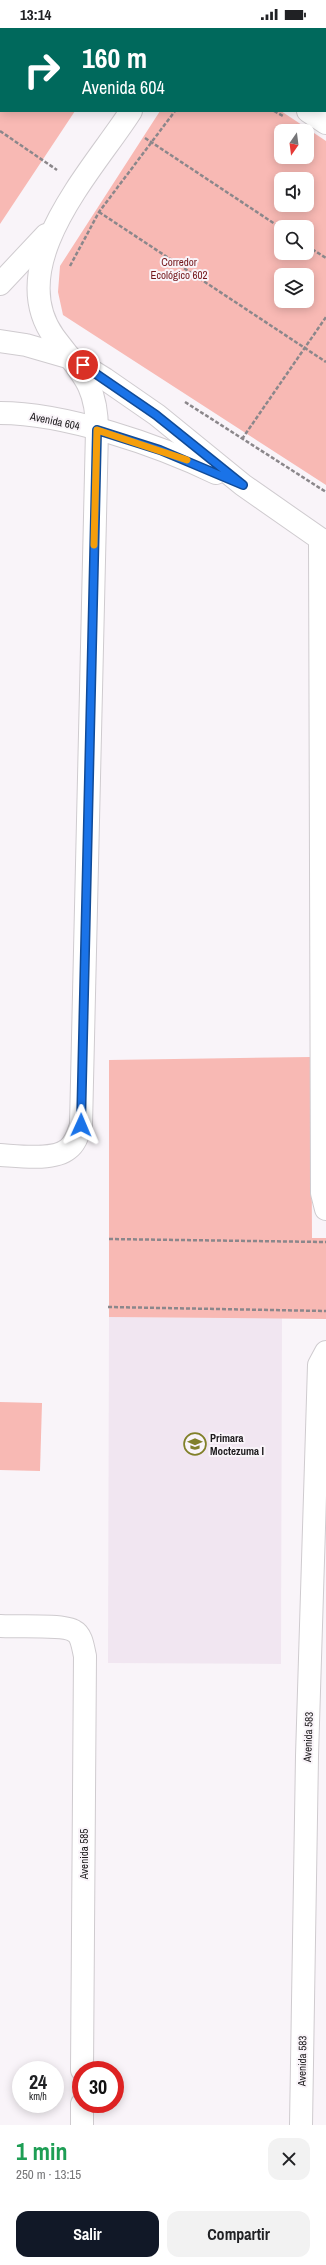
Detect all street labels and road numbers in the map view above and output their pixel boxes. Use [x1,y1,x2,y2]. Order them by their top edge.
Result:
street label: Avenida 604 [28,409,81,433]
street label: Avenida 583 [300,1712,316,1763]
street label: Avenida 585 [77,1829,91,1880]
street label: Avenida 583 [295,2036,309,2087]

